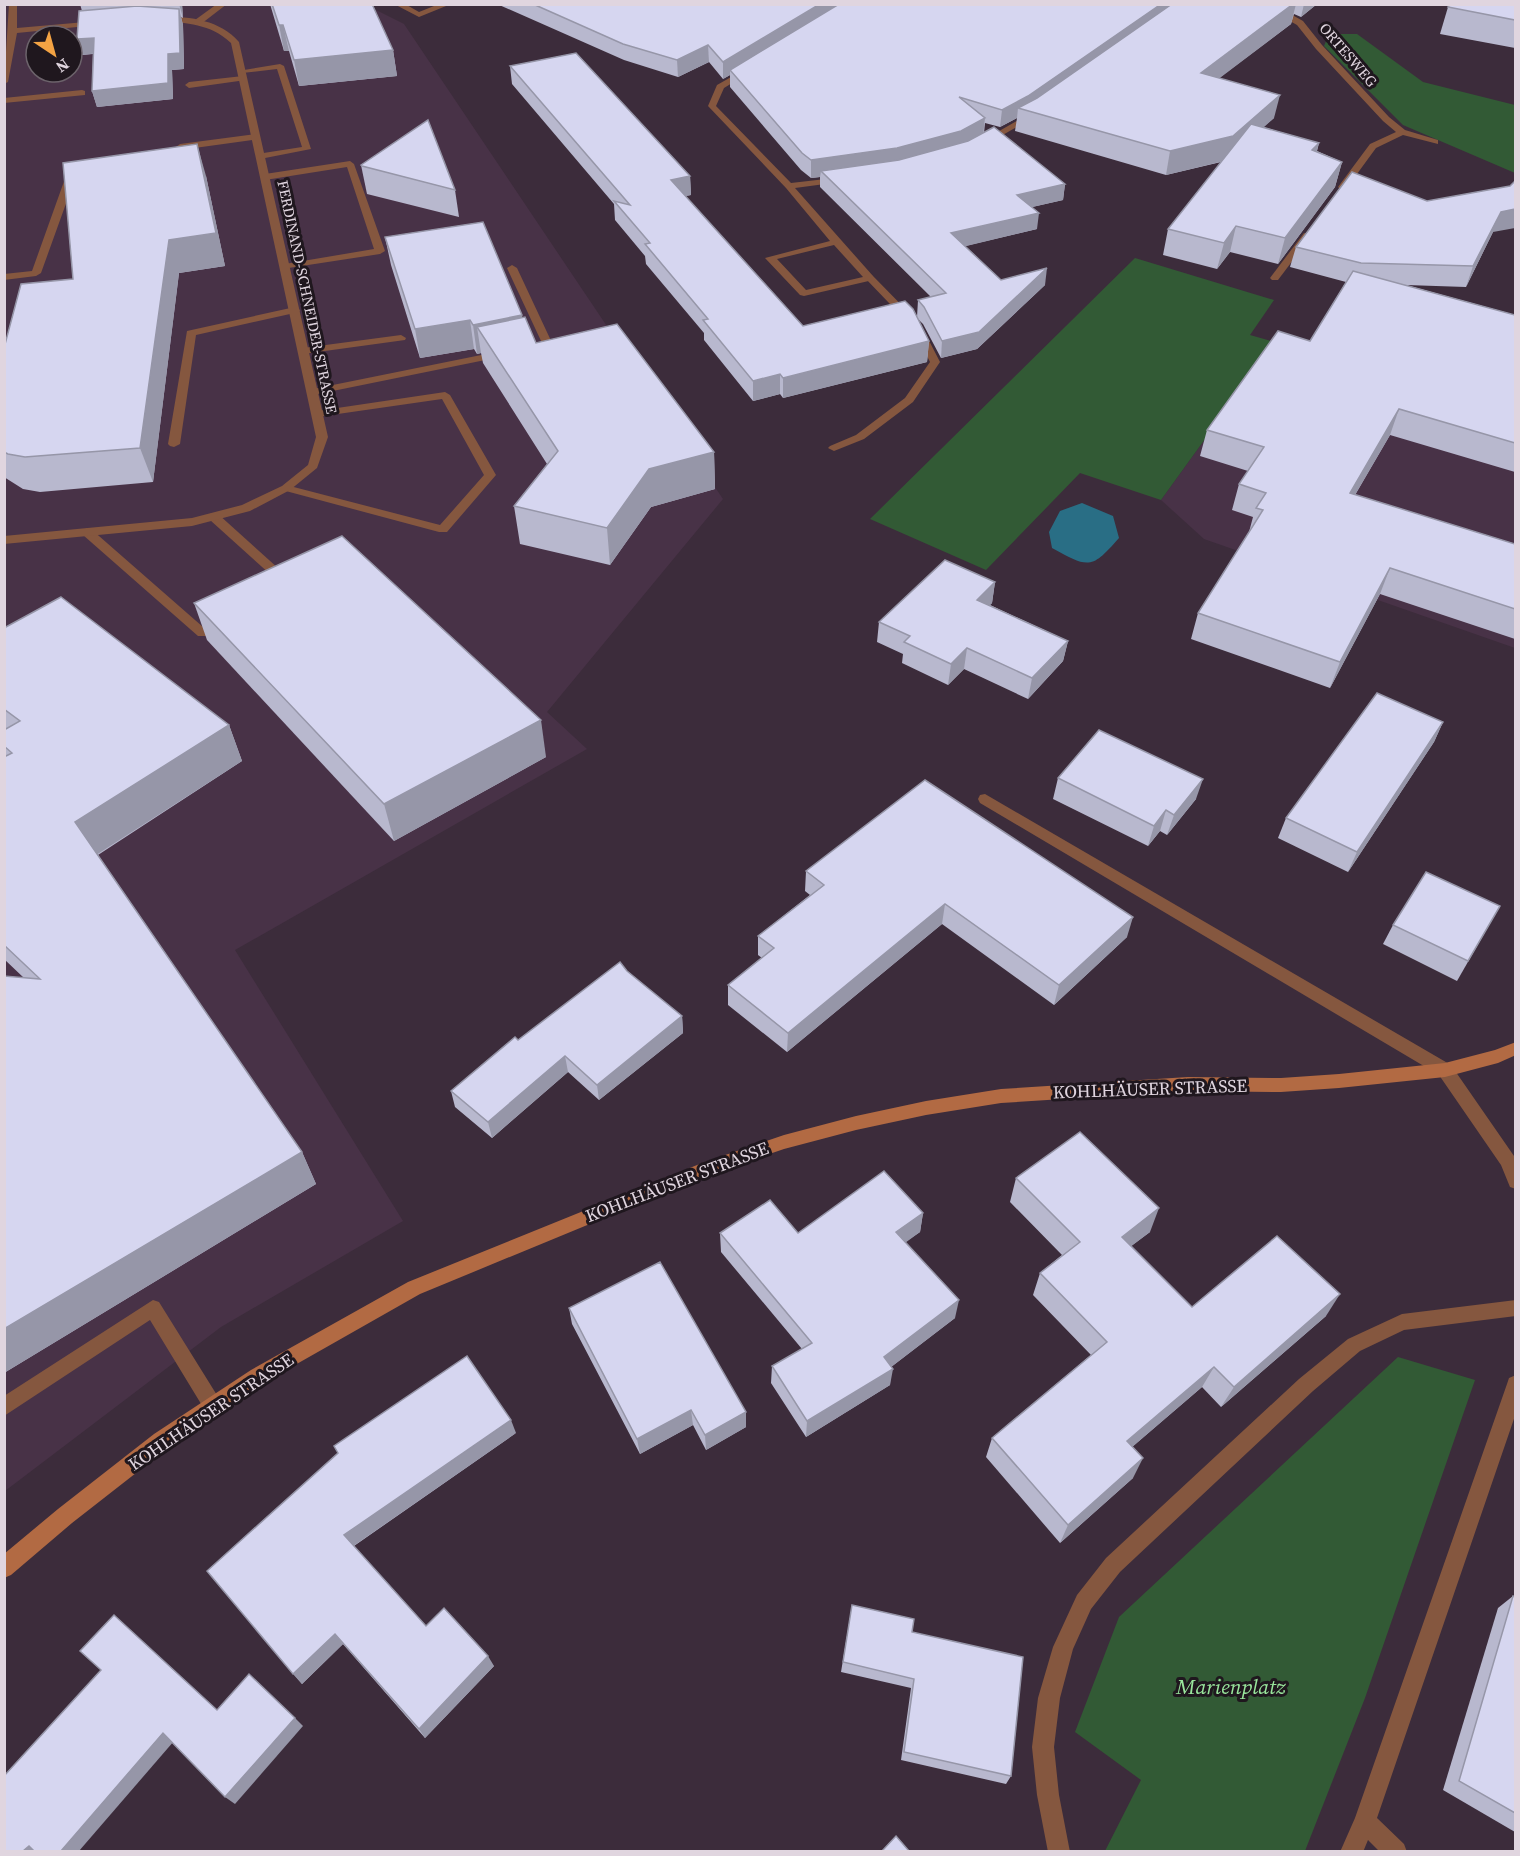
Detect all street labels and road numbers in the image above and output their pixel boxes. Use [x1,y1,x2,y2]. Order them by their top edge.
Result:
street label: ORTESWEG [1315,18,1382,91]
street label: FERDINAND-SCHNEIDER-STRASSE [272,178,343,416]
street label: KOHLHÄUSER STRASSE [1052,1073,1248,1104]
street label: KOHLHÄUSER STRASSE [582,1135,772,1228]
street label: KOHLHÄUSER STRASSE [123,1347,298,1476]

